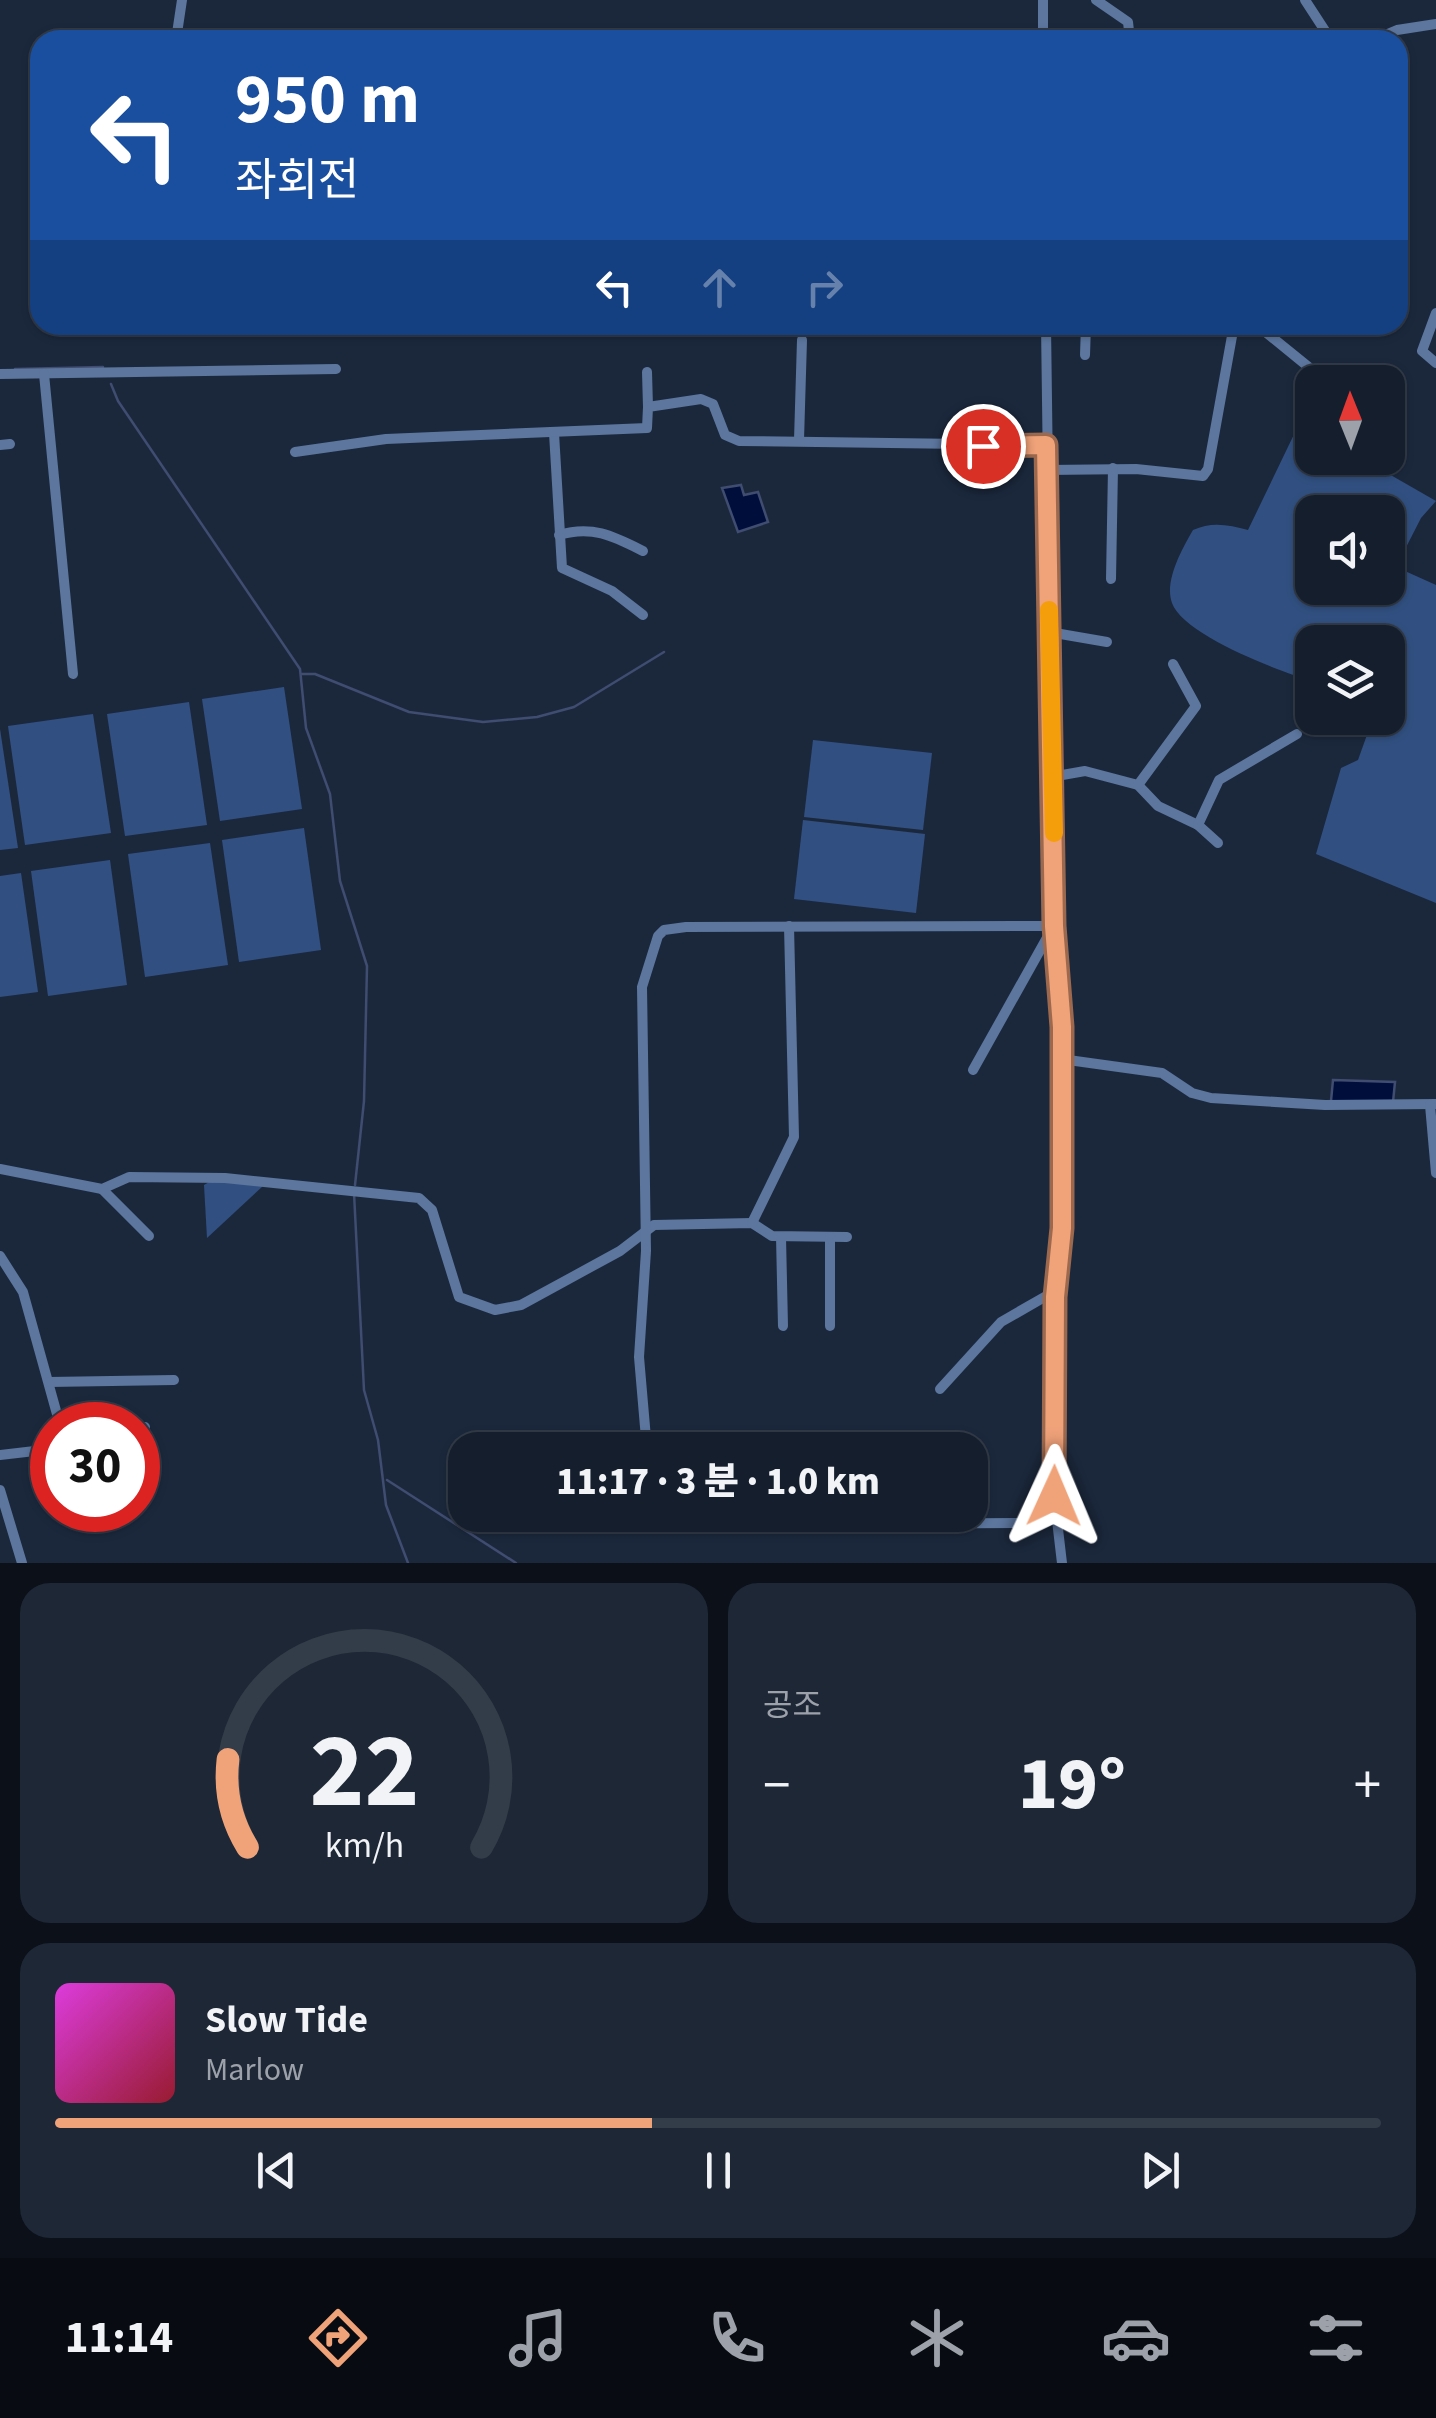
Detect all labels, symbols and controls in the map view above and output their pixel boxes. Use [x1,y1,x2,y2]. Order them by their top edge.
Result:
text: 950 m [235,50,420,150]
icon: left [70,70,200,200]
text: 좌회전 [235,149,359,213]
icon: left [587,260,642,315]
icon: ahead [692,260,747,315]
icon: right [797,260,852,315]
north arrow [1295,365,1405,475]
map controls [1295,365,1405,735]
pin [941,404,1026,489]
icon: arrive [956,419,1011,474]
button: sound [1295,495,1405,605]
button: layers [1295,625,1405,735]
speed limit sign: 30 [30,1402,160,1532]
position arrow [1002,1444,1106,1548]
text: 11:17 · 3 분 · 1.0 km [556,1455,880,1509]
text: 공조 [763,1683,822,1729]
text: 22 [309,1699,419,1847]
text: 19° [1018,1731,1126,1838]
text: − [763,1747,790,1825]
text: + [1354,1747,1381,1825]
text: km/h [324,1820,404,1871]
text: Slow Tide [205,1993,368,2047]
text: Marlow [205,2047,304,2093]
icon: previous [249,2143,304,2198]
icon: pause [691,2143,746,2198]
icon: next [1133,2143,1188,2198]
icon: directions [303,2303,373,2373]
icon: music [503,2303,573,2373]
icon: phone [702,2303,772,2373]
icon: climate [902,2303,972,2373]
icon: car [1101,2303,1171,2373]
icon: filters [1301,2303,1371,2373]
text: 11:14 [65,2306,173,2370]

